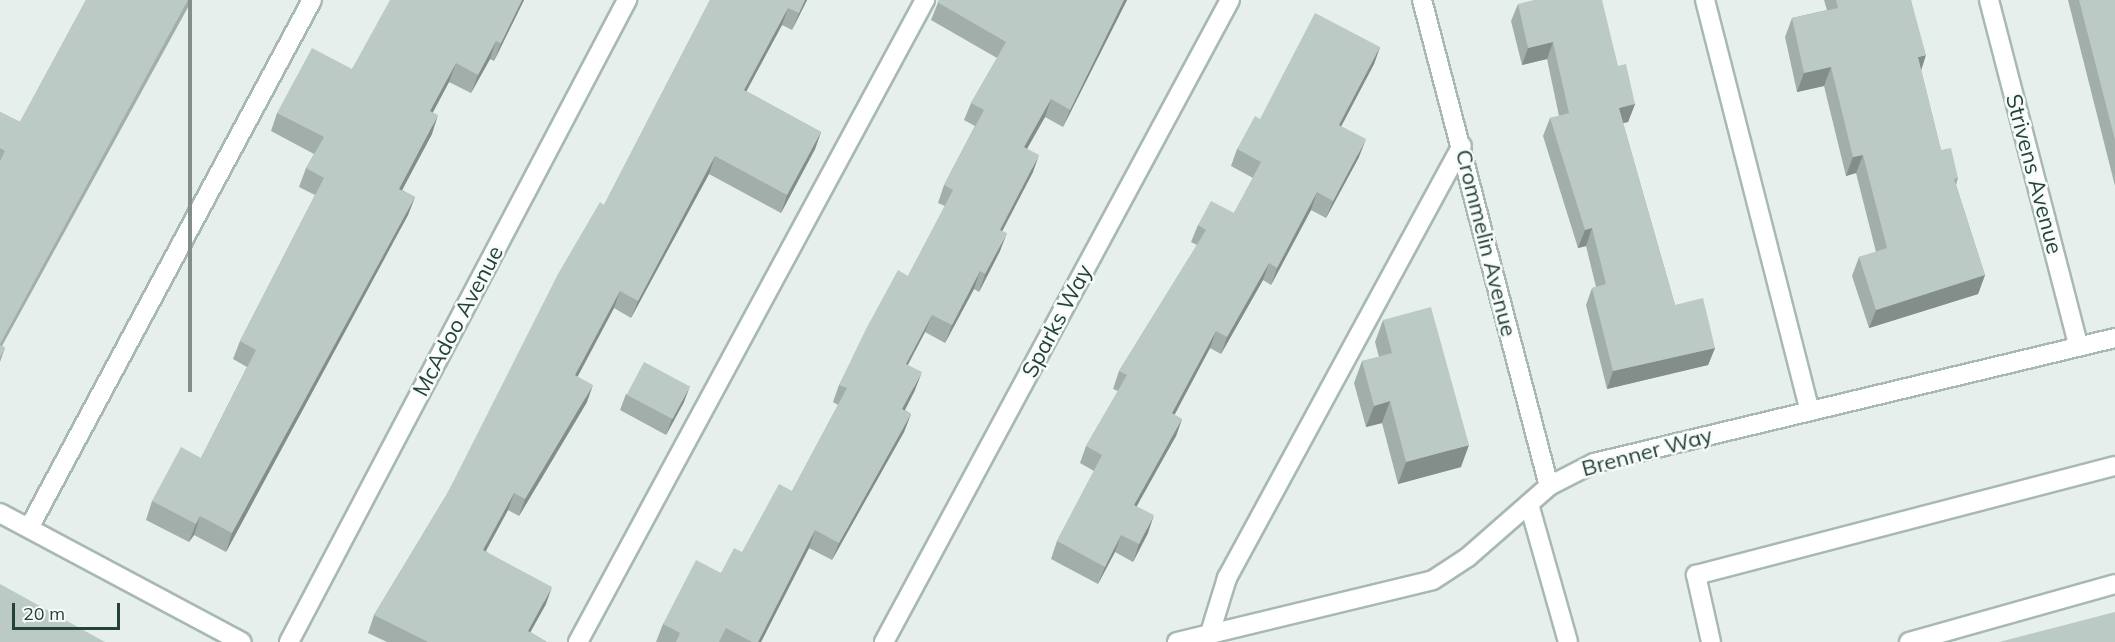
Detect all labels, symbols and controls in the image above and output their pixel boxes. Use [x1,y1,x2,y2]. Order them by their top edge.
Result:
street label: Strivens Avenue [2000,91,2068,257]
street label: Crommelin Avenue [1450,147,1522,339]
street label: McAdoo Avenue [407,241,509,401]
street label: Sparks Way [1016,260,1098,382]
street label: Brenner Way [1579,422,1715,482]
scale bar [15,591,123,629]
text: 20 m [23,602,65,625]

